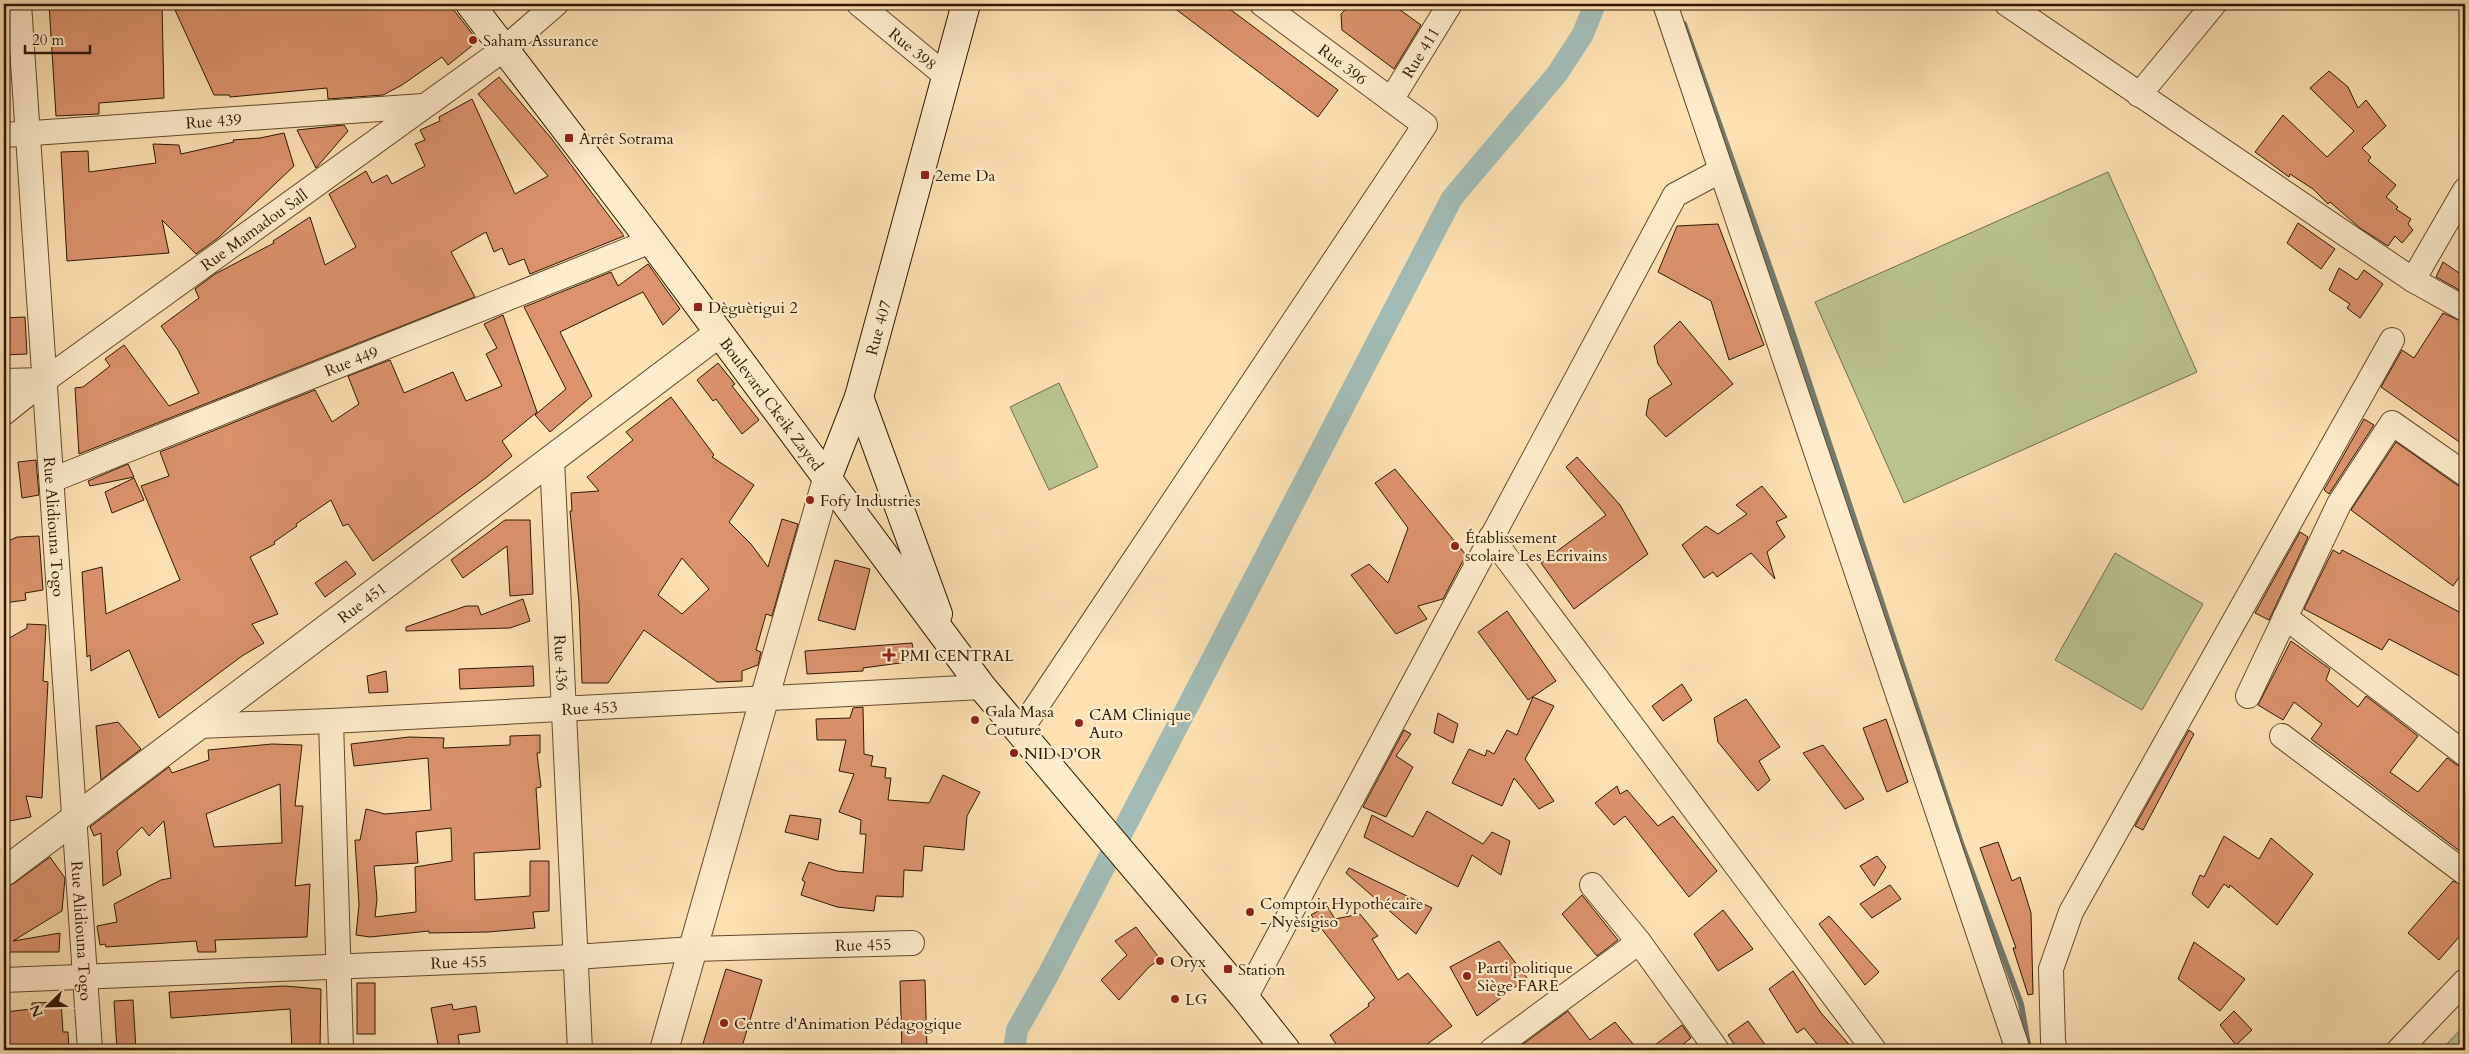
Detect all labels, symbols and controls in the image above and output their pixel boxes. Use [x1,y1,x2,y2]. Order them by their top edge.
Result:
scale bar [25,22,90,54]
street label: Rue 398 [884,23,941,76]
street label: Rue 411 [1397,23,1445,82]
text: 20 m [32,30,64,50]
place label: Saham Assurance [483,30,599,52]
marker: Saham Assurance [467,34,479,46]
street label: Rue 396 [1313,39,1371,90]
street label: Rue 439 [185,109,242,134]
place label: Arrêt Sotrama [579,128,674,150]
marker: Arrêt Sotrama [563,132,575,144]
place label: 2eme Da [935,165,996,187]
marker: 2eme Da [919,169,931,181]
street label: Rue Mamadou Sall [196,184,312,276]
place label: Dèguètigui 2 [708,297,798,319]
street label: Rue 407 [861,298,897,358]
marker: Dèguètigui 2 [692,301,704,313]
street label: Boulevard Ckeik Zayed [714,333,828,476]
street label: Rue 449 [321,341,382,382]
street label: Rue Alidiouna Togo [38,456,69,598]
place label: Fofy Industries [820,490,921,512]
marker: Fofy Industries [804,494,816,506]
place label: Établissement scolaire Les Ecrivains [1465,527,1607,567]
marker: Établissement scolaire Les Ecrivains [1449,540,1461,552]
street label: Rue 451 [333,577,391,629]
street label: Rue 436 [548,634,573,691]
place label: PMI CENTRAL [900,645,1014,667]
marker: PMI CENTRAL [882,648,896,662]
street label: Rue 453 [561,696,618,721]
place label: Gala Masa Couture [985,701,1054,741]
place label: CAM Clinique Auto [1089,704,1191,744]
marker: Gala Masa Couture [969,714,981,726]
marker: CAM Clinique Auto [1073,717,1085,729]
place label: NID D'OR [1024,743,1102,765]
marker: NID D'OR [1008,747,1020,759]
street label: Rue Alidiouna Togo [65,860,97,1002]
place label: Comptoir Hypothécaire - Nyèsigiso [1260,893,1423,933]
marker: Comptoir Hypothécaire - Nyèsigiso [1244,906,1256,918]
street label: Rue 455 [835,934,892,957]
street label: Rue 455 [430,951,487,975]
place label: Oryx [1170,951,1206,973]
marker: Oryx [1154,955,1166,967]
place label: Parti politique Siège FARE [1477,957,1573,997]
place label: Station [1238,959,1285,981]
marker: Station [1222,963,1234,975]
marker: Parti politique Siège FARE [1461,970,1473,982]
north arrow [22,982,72,1032]
place label: LG [1185,989,1208,1011]
marker: LG [1169,993,1181,1005]
text: N [25,1002,48,1020]
place label: Centre d'Animation Pédagogique [734,1013,962,1035]
marker: Centre d'Animation Pédagogique [718,1017,730,1029]

